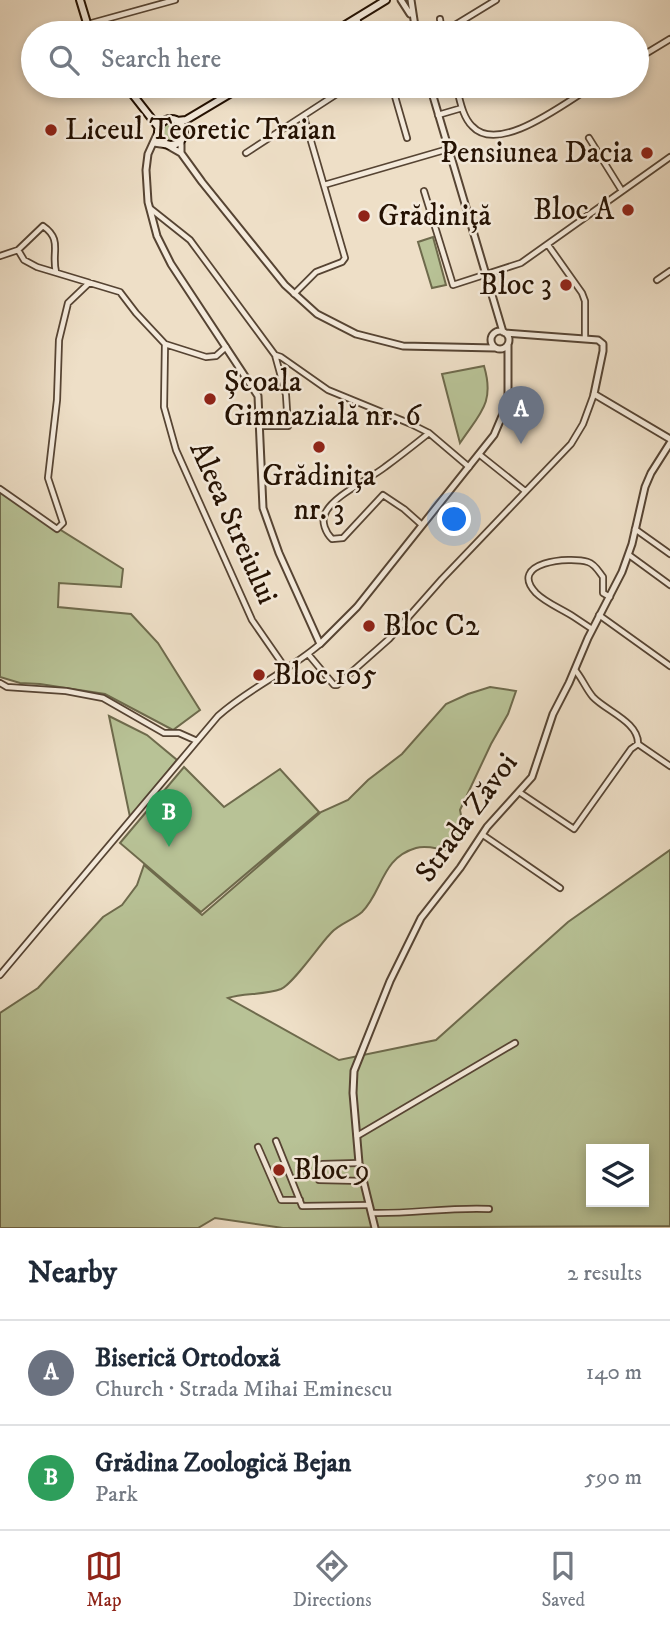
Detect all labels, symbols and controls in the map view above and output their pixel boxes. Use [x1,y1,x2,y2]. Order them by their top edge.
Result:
search box [21,21,649,98]
icon: search [45,41,83,79]
text: Search here [101,43,221,76]
place label: Liceul Teoretic Traian [65,112,337,149]
marker: Liceul Teoretic Traian [43,122,59,138]
place label: Pensiunea Dacia [440,135,633,172]
marker: Pensiunea Dacia [639,145,655,161]
place label: Bloc A [533,192,615,229]
place label: Grădiniță [378,198,492,235]
marker: Bloc A [620,202,636,218]
marker: Grădiniță [356,208,372,224]
place label: Bloc 3 [479,267,552,304]
marker: Bloc 3 [558,277,574,293]
place label: Școala Gimnazială nr. 6 [224,364,422,435]
pin: A [498,386,544,444]
marker: Școala Gimnazială nr. 6 [202,391,218,407]
street label: Aleea Streiului [181,436,285,610]
marker: Grădinița nr. 3 [311,439,327,455]
place label: Grădinița nr. 3 [262,458,376,529]
your location [437,502,471,536]
place label: Bloc C2 [383,608,480,645]
marker: Bloc C2 [361,618,377,634]
place label: Bloc 105 [273,657,377,694]
marker: Bloc 105 [251,667,267,683]
street label: Strada Zăvoi [408,746,526,890]
pin: B [146,789,192,847]
map controls [586,1144,649,1207]
button: layers [586,1144,649,1207]
place label: Bloc 9 [293,1152,370,1189]
marker: Bloc 9 [271,1162,287,1178]
text: Nearby [28,1255,117,1292]
text: 2 results [567,1259,642,1288]
text: Biserică Ortodoxă [95,1342,280,1375]
text: A [44,1358,58,1387]
text: 140 m [586,1358,642,1387]
text: Church · Strada Mihai Eminescu [95,1375,392,1404]
text: Grădina Zoologică Bejan [95,1447,351,1480]
text: B [44,1463,58,1492]
text: 590 m [585,1463,642,1492]
text: Park [95,1480,138,1509]
tab: Map [85,1547,123,1612]
tab: Directions [293,1547,372,1612]
tab: Saved [541,1547,585,1612]

